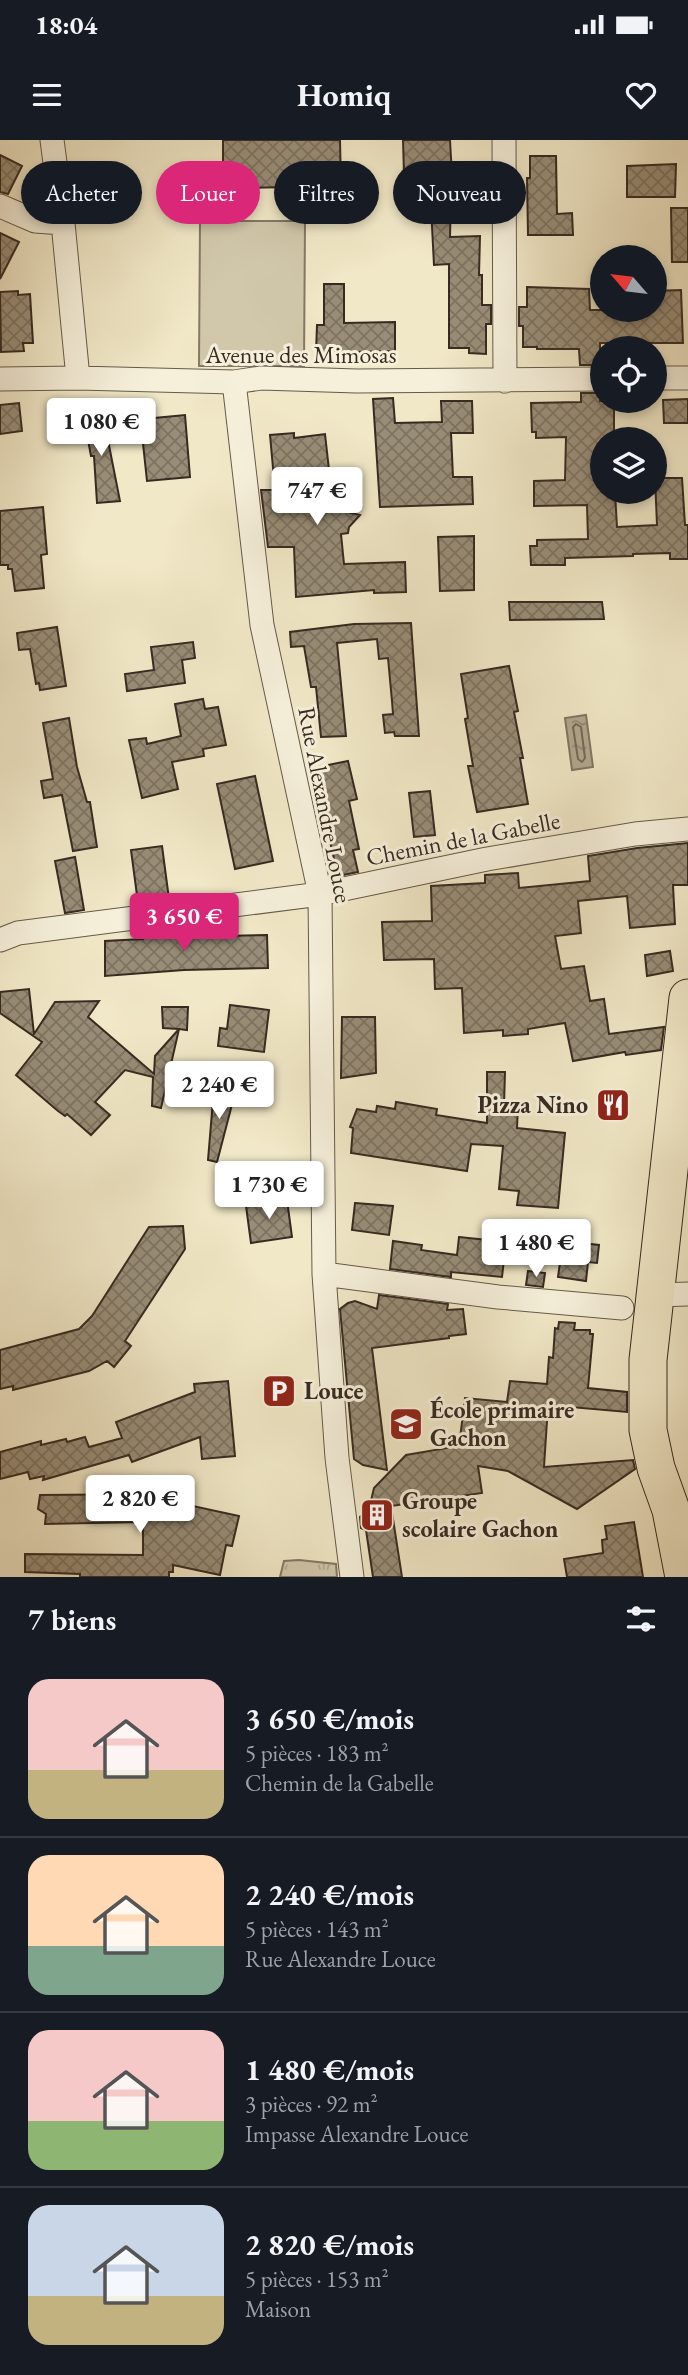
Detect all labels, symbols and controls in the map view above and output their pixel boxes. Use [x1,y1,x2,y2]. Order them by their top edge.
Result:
text: 18:04 [35,8,97,42]
text: Homiq [297,74,391,116]
icon: menu [28,76,66,114]
icon: heart [622,76,660,114]
chip: Acheter [21,161,142,224]
chip: Louer [156,161,260,224]
chip: Filtres [274,161,379,224]
chip: Nouveau [393,161,526,224]
north arrow [590,245,667,322]
map controls [590,245,667,504]
button: locate [590,336,667,413]
street label: Avenue des Mimosas [205,339,396,370]
pin: 1 080 € [36,398,166,458]
text: 1 080 € [63,406,139,436]
button: layers [590,427,667,504]
pin: 747 € [268,468,366,527]
text: 747 € [288,475,346,505]
street label: Rue Alexandre Louce [291,704,360,906]
street label: Chemin de la Gabelle [363,805,563,873]
pin: 3 650 € [119,894,249,953]
text: 3 650 € [146,901,222,931]
pin: 2 240 € [154,1062,284,1121]
text: 2 240 € [181,1069,257,1099]
restaurant icon: Pizza Nino [594,1086,632,1124]
place label: Pizza Nino [478,1089,588,1120]
pin: 1 730 € [204,1161,334,1221]
text: 1 730 € [231,1169,307,1199]
pin: 1 480 € [471,1220,601,1279]
text: 1 480 € [498,1227,574,1257]
parking icon: Louce [260,1372,298,1410]
place label: Louce [304,1375,364,1406]
place label: École primaire Gachon [430,1394,574,1453]
school or university icon: École primaire Gachon [387,1405,425,1443]
pin: 2 820 € [75,1476,205,1535]
text: 2 820 € [102,1483,178,1513]
place label: Groupe scolaire Gachon [402,1485,559,1544]
building icon: Groupe scolaire Gachon [358,1496,396,1534]
text: 7 biens [28,1600,116,1639]
icon: filters [622,1600,660,1638]
text: 3 650 €/mois [245,1699,414,1738]
icon: home [84,1707,168,1791]
text: 5 pièces · 183 m² [245,1738,389,1768]
text: Chemin de la Gabelle [245,1768,434,1798]
text: 2 240 €/mois [245,1875,414,1914]
icon: home [84,1883,168,1967]
text: 5 pièces · 143 m² [245,1914,389,1944]
text: Rue Alexandre Louce [245,1944,436,1974]
text: 1 480 €/mois [245,2050,414,2089]
icon: home [84,2058,168,2142]
text: 3 pièces · 92 m² [245,2089,378,2119]
text: Impasse Alexandre Louce [245,2119,468,2149]
text: 2 820 €/mois [245,2225,414,2264]
icon: home [84,2233,168,2317]
text: 5 pièces · 153 m² [245,2264,389,2294]
text: Maison [245,2294,311,2324]

